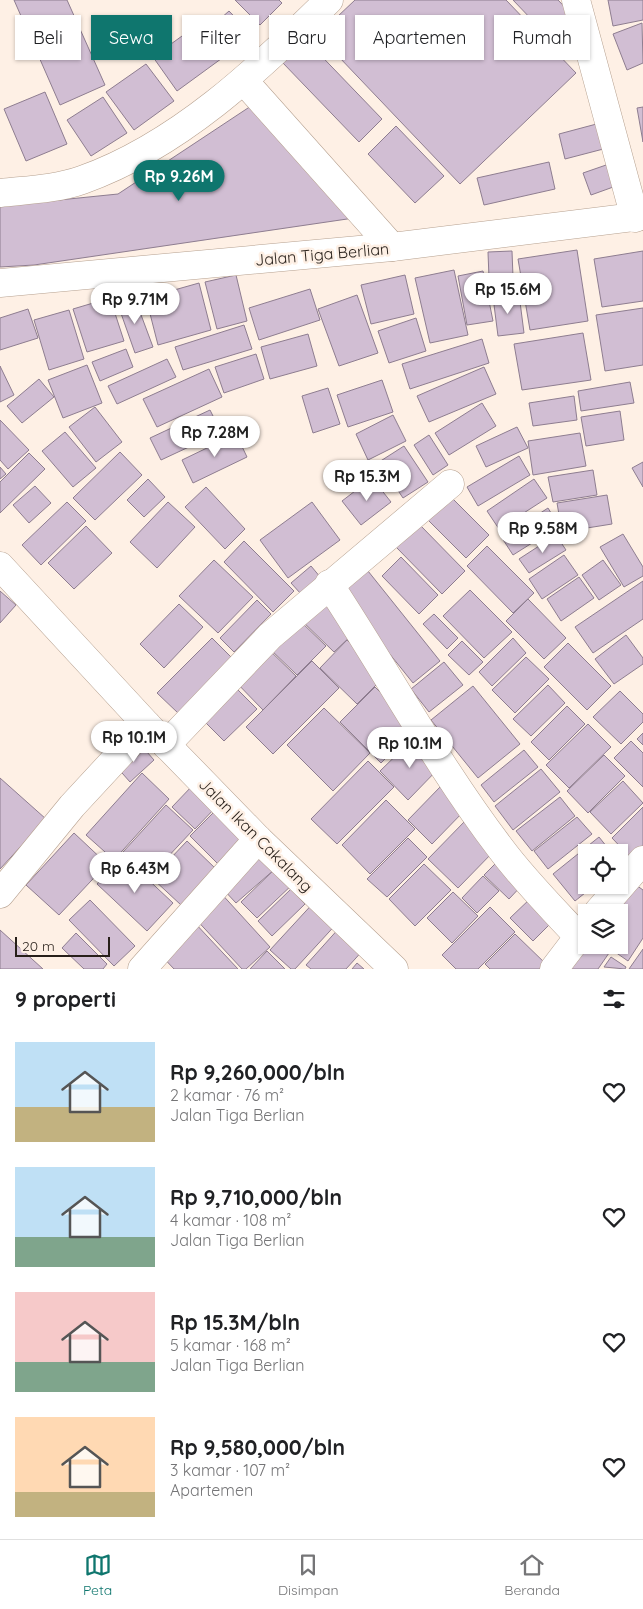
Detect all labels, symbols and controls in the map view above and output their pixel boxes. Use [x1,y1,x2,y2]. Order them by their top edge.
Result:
chip: Beli [15,15,81,60]
chip: Sewa [91,15,172,60]
chip: Filter [182,15,259,60]
chip: Baru [269,15,345,60]
chip: Apartemen [355,15,484,60]
chip: Rumah [494,15,590,60]
pin: Rp 9.26M [127,160,231,202]
text: Rp 9.26M [144,166,214,186]
street label: Jalan Tiga Berlian [254,238,390,270]
pin: Rp 15.6M [456,272,560,315]
text: Rp 15.6M [475,279,541,299]
pin: Rp 9.71M [83,282,187,325]
text: Rp 9.71M [102,289,168,309]
pin: Rp 7.28M [163,416,267,458]
text: Rp 7.28M [181,422,249,442]
pin: Rp 15.3M [315,460,419,502]
text: Rp 15.3M [334,466,400,486]
pin: Rp 9.58M [491,512,595,554]
text: Rp 9.58M [508,518,578,538]
pin: Rp 10.1M [82,720,186,763]
pin: Rp 10.1M [358,726,462,769]
text: Rp 10.1M [102,727,166,747]
text: Rp 10.1M [378,733,442,753]
street label: Jalan Ikan Cakalang [195,774,317,896]
map controls [578,844,628,954]
button: locate [578,844,628,894]
pin: Rp 6.43M [83,852,187,894]
text: Rp 6.43M [101,858,169,878]
button: layers [578,904,628,954]
scale bar [15,934,110,957]
text: 20 m [22,937,55,955]
icon: filters [600,985,628,1013]
text: 9 properti [15,986,116,1012]
text: Rp 9,260,000/bln [170,1059,345,1085]
icon: home [55,1062,115,1122]
icon: heart [600,1078,628,1106]
text: 2 kamar · 76 m² [170,1085,284,1105]
text: Jalan Tiga Berlian [170,1105,305,1125]
text: Rp 9,710,000/bln [170,1184,342,1210]
icon: home [55,1187,115,1247]
icon: heart [600,1203,628,1231]
text: 4 kamar · 108 m² [170,1210,291,1230]
text: Jalan Tiga Berlian [170,1230,305,1250]
text: Rp 15.3M/bln [170,1309,300,1335]
icon: home [55,1312,115,1372]
icon: heart [600,1328,628,1356]
text: 5 kamar · 168 m² [170,1335,291,1355]
text: Jalan Tiga Berlian [170,1355,305,1375]
text: Rp 9,580,000/bln [170,1434,345,1460]
icon: home [55,1437,115,1497]
icon: heart [600,1453,628,1481]
text: 3 kamar · 107 m² [170,1460,290,1480]
text: Apartemen [170,1480,253,1500]
tab: Peta [83,1551,112,1599]
tab: Disimpan [278,1551,339,1599]
tab: Beranda [504,1551,560,1599]

